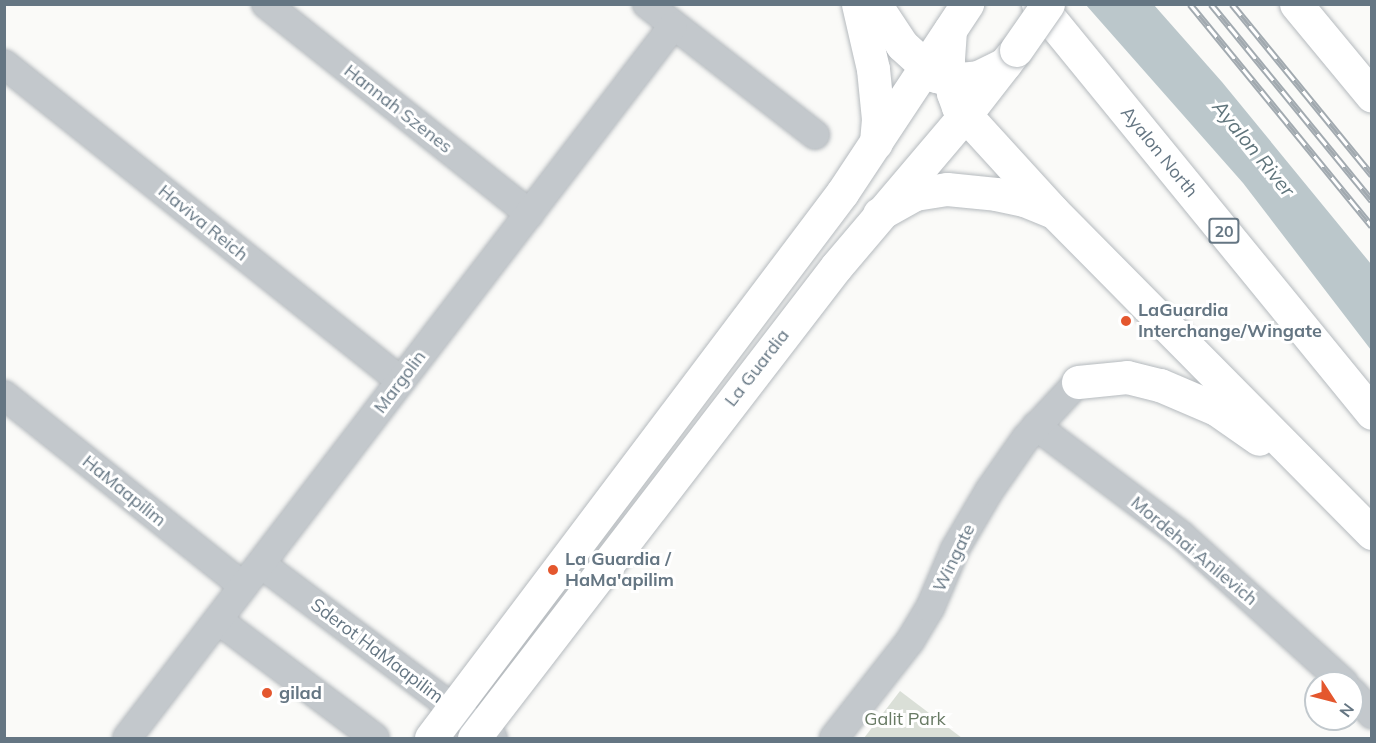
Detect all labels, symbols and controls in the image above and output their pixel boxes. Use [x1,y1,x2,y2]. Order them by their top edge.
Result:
street label: Hannah Szenes [340,60,456,158]
water label: Ayalon River [1208,95,1300,201]
street label: Ayalon North [1116,102,1202,202]
street label: Haviva Reich [154,180,252,266]
road number: 20 [1208,218,1240,244]
place label: LaGuardia Interchange/Wingate [1138,300,1322,342]
marker: LaGuardia Interchange/Wingate [1119,314,1133,328]
street label: La Guardia [720,325,794,411]
street label: Margolin [369,346,431,418]
street label: HaMaapilim [78,451,170,531]
street label: Mordehai Anilevich [1126,492,1262,610]
street label: Wingate [928,521,980,595]
place label: La Guardia / HaMa'apilim [565,549,674,592]
marker: La Guardia / HaMa'apilim [546,563,560,577]
street label: Sderot HaMaapilim [306,594,448,708]
north arrow [1304,671,1364,731]
place label: gilad [279,682,322,704]
marker: gilad [260,686,274,700]
text: N [1335,700,1359,721]
park label: Galit Park [864,708,946,730]

